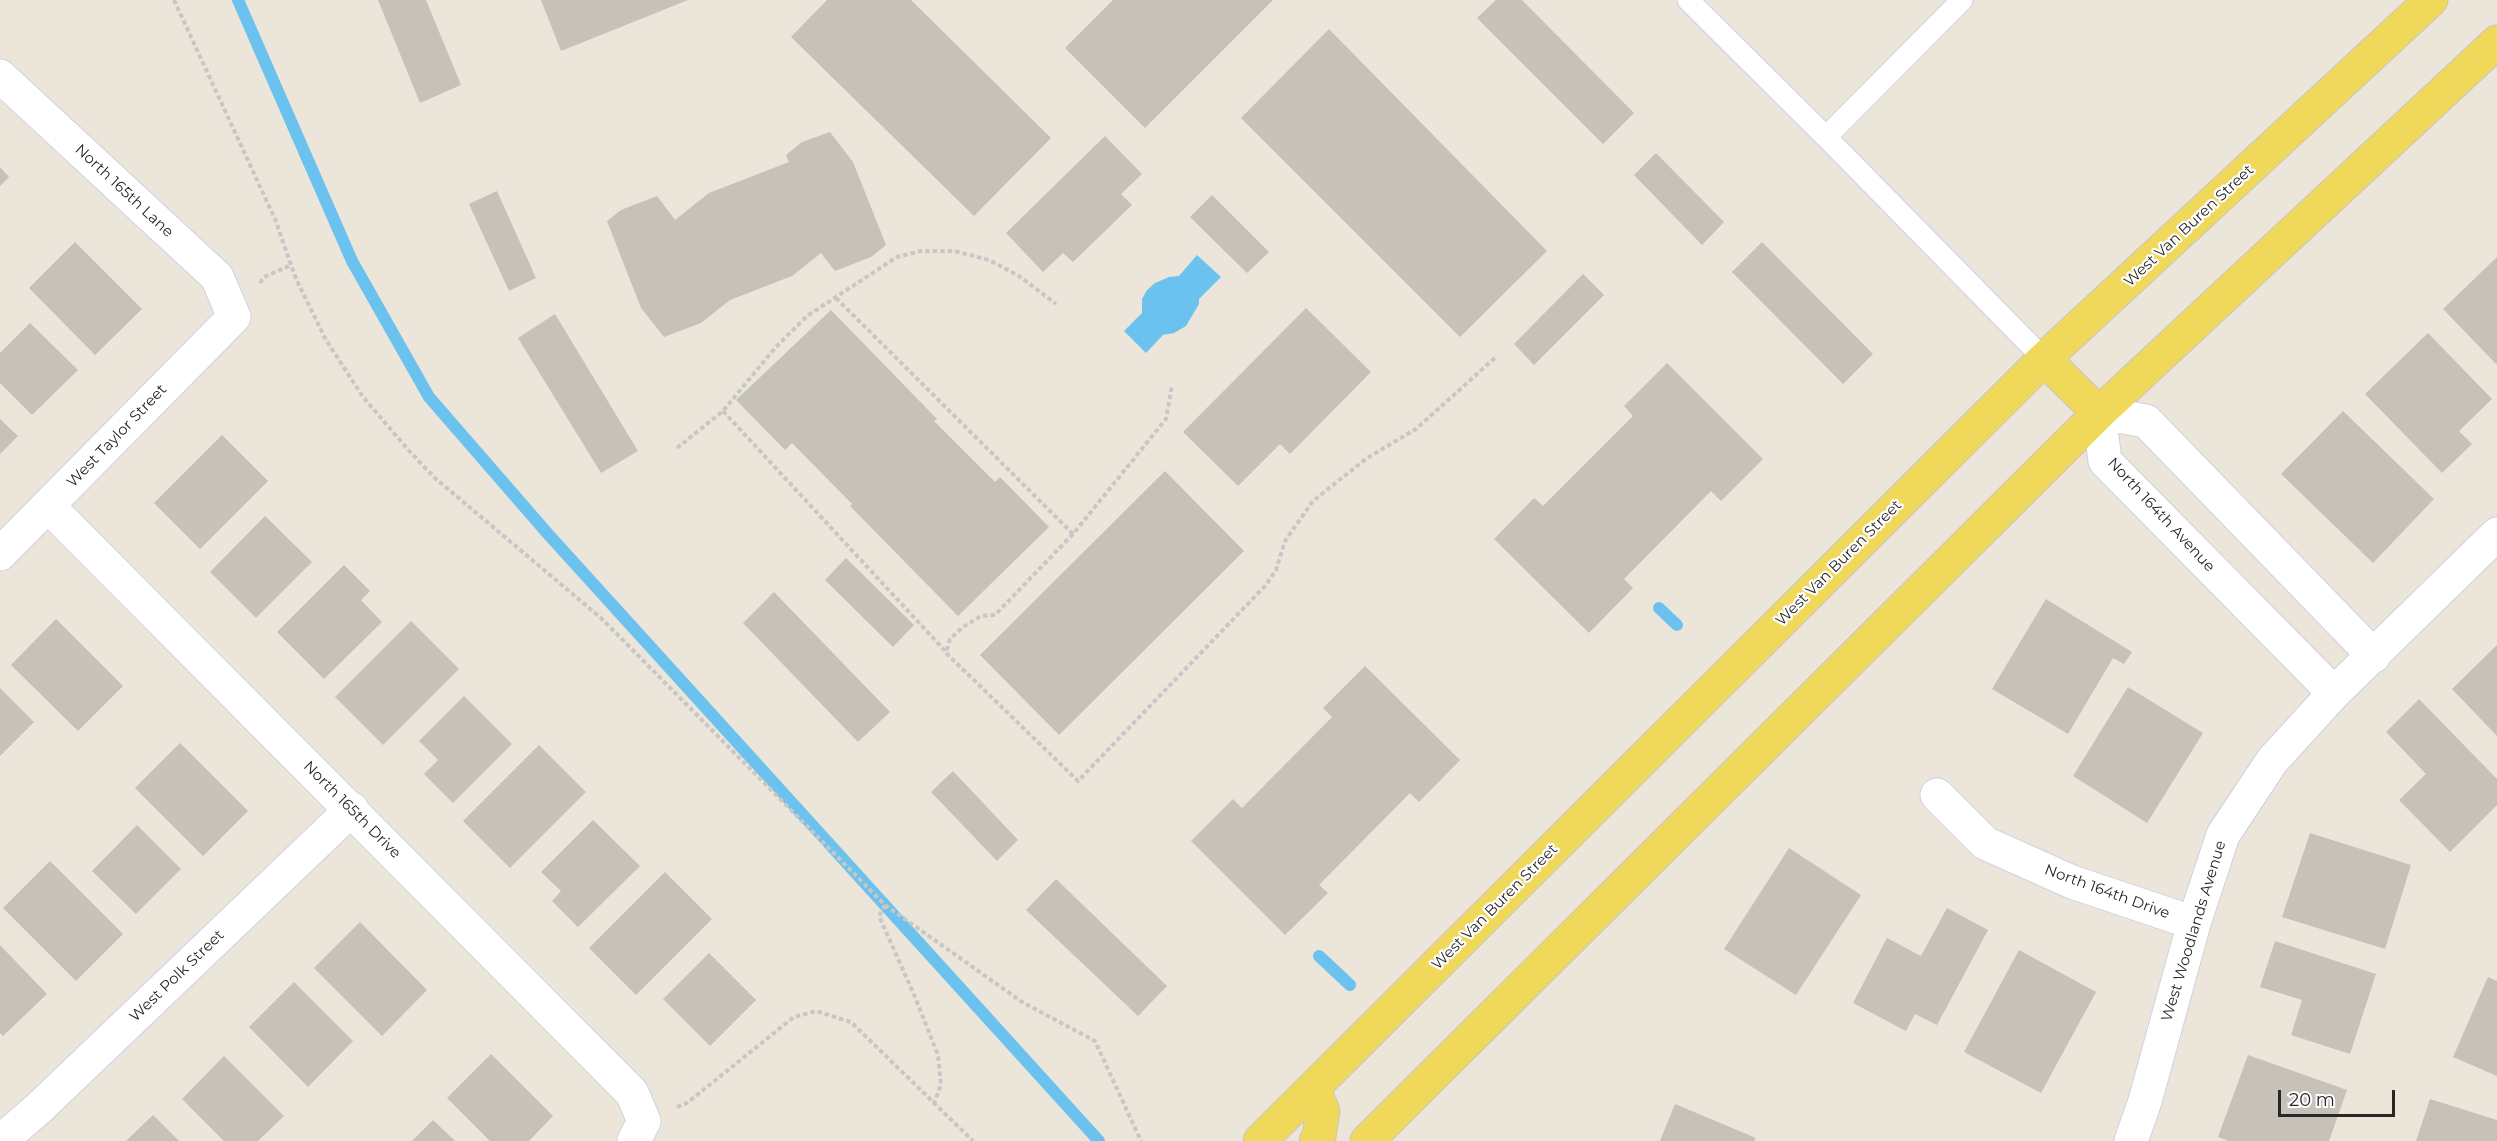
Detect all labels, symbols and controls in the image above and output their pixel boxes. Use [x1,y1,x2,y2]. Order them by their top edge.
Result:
street label: North 165th Lane [71,141,177,241]
street label: West Van Buren Street [2121,161,2257,291]
street label: West Taylor Street [63,381,171,491]
street label: North 164th Avenue [2104,454,2218,576]
street label: West Van Buren Street [1772,496,1906,630]
street label: North 165th Drive [300,758,404,862]
street label: West Woodlands Avenue [2158,838,2230,1024]
street label: West Van Buren Street [1428,840,1562,974]
street label: North 164th Drive [2042,861,2172,923]
street label: West Polk Street [126,926,228,1026]
scale bar [2281,1078,2398,1116]
text: 20 m [2289,1089,2335,1111]

